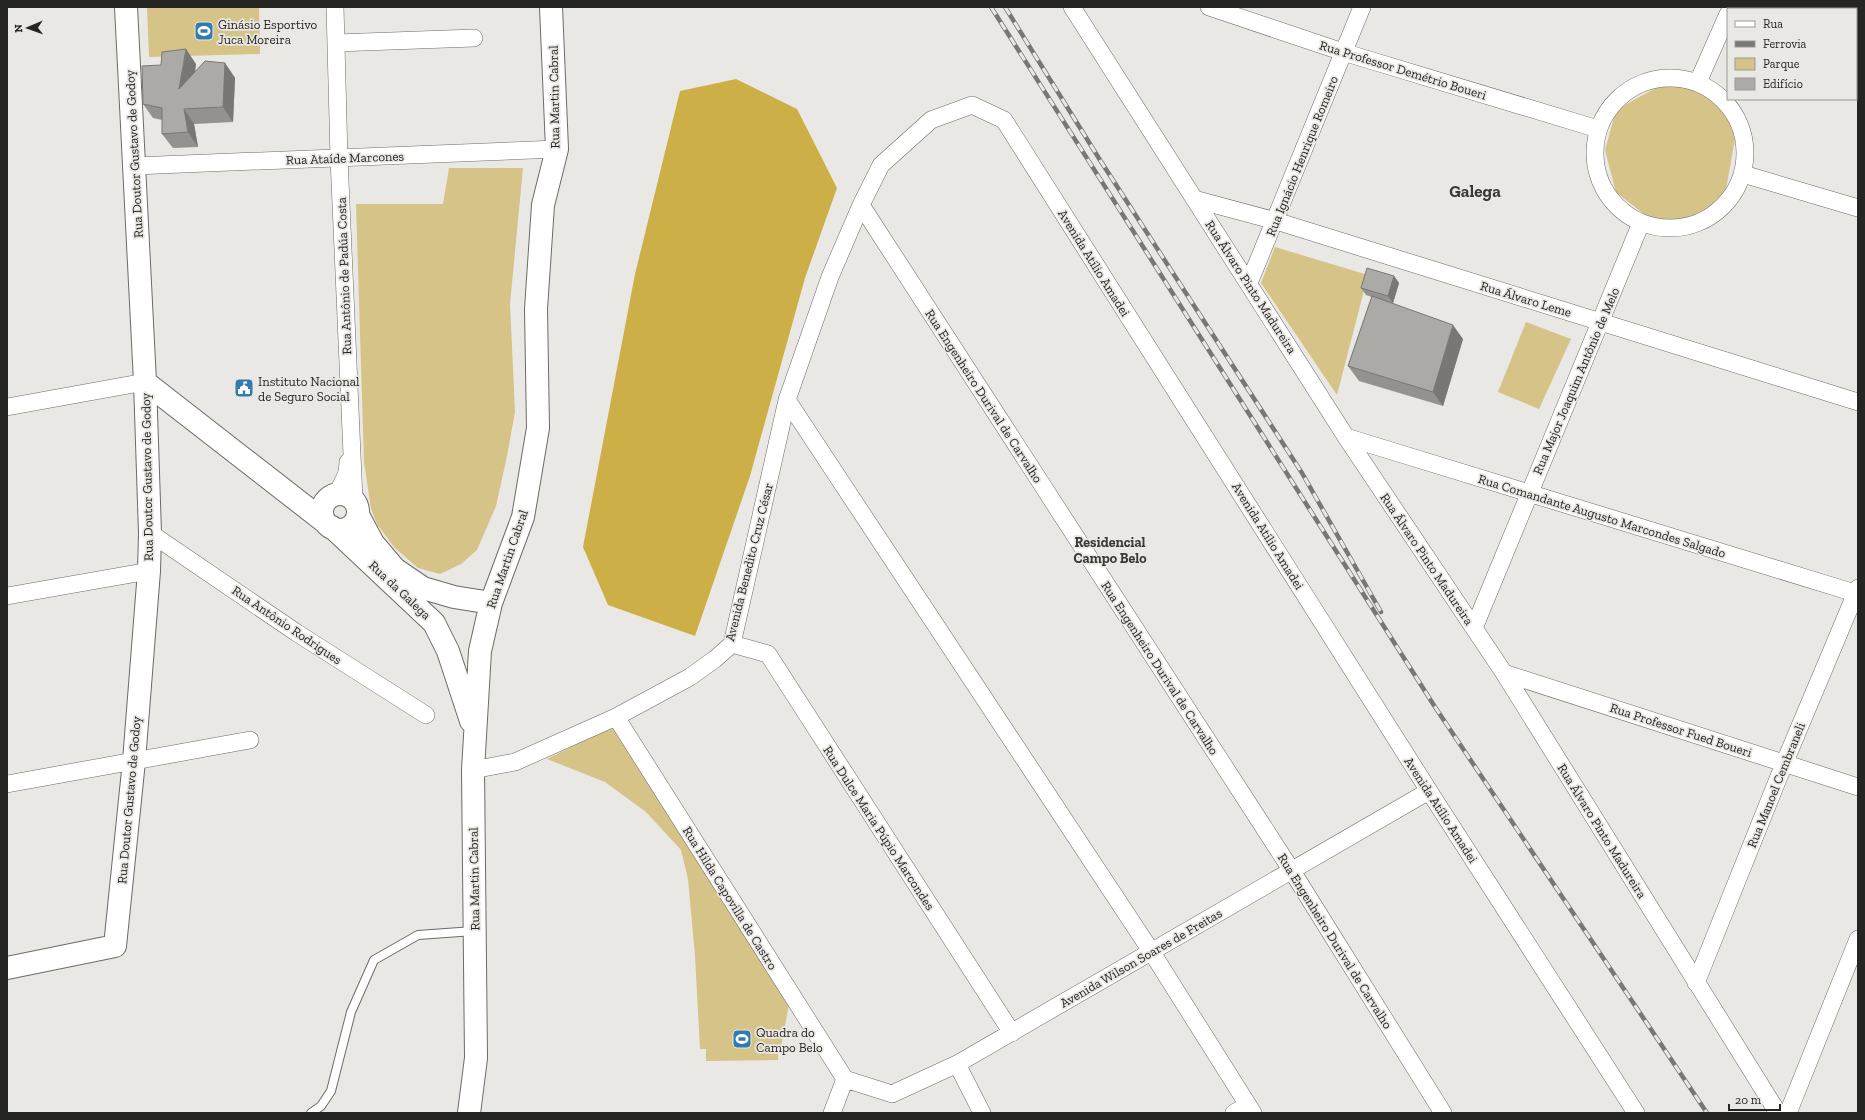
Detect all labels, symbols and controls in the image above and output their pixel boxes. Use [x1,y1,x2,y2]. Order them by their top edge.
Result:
north arrow [8,8,48,48]
legend [1727,8,1857,100]
place label: Ginásio Esportivo Juca Moreira [218,17,318,47]
text: Rua [1763,17,1783,31]
sports icon: Ginásio Esportivo Juca Moreira [193,20,215,42]
text: N [12,23,25,33]
street label: Rua Professor Demétrio Boueri [1318,37,1489,103]
text: Ferrovia [1763,37,1807,51]
street label: Rua Martin Cabral [546,45,562,149]
text: Parque [1763,57,1800,71]
street label: Rua Doutor Gustavo de Godoy [122,69,146,238]
street label: Rua Ignácio Henrique Romeiro [1263,73,1341,238]
text: Edifício [1763,77,1803,91]
street label: Rua Ataíde Marcones [286,148,405,168]
district label: Galega [1449,181,1501,201]
street label: Rua Antônio de Padúa Costa [334,196,354,355]
street label: Avenida Atílio Amadei [1055,207,1133,320]
street label: Rua Álvaro Pinto Madureira [1202,218,1300,357]
street label: Rua Álvaro Leme [1479,278,1573,320]
street label: Rua Major Joaquim Antônio de Melo [1530,285,1623,477]
street label: Rua Engenheiro Durival de Carvalho [922,306,1046,486]
place label: Instituto Nacional de Seguro Social [258,374,360,404]
public building icon: Instituto Nacional de Seguro Social [233,377,255,399]
street label: Rua Doutor Gustavo de Godoy [138,392,156,561]
street label: Rua Comandante Augusto Marcondes Salgado [1476,471,1728,561]
street label: Avenida Atílio Amadei [1229,480,1307,593]
street label: Avenida Benedito Cruz César [722,481,776,643]
street label: Rua Álvaro Pinto Madureira [1377,490,1477,628]
street label: Rua Martin Cabral [483,507,531,610]
district label: Residencial Campo Belo [1073,534,1147,567]
street label: Rua da Galega [366,558,435,623]
street label: Rua Engenheiro Durival de Carvalho [1098,578,1222,758]
street label: Rua Antônio Rodrigues [229,583,345,668]
street label: Rua Professor Fued Boueri [1608,700,1754,760]
street label: Rua Doutor Gustavo de Godoy [114,715,144,884]
street label: Rua Manoel Cembraneli [1744,720,1808,850]
street label: Rua Dulce Maria Púpio Marcondes [820,743,938,913]
street label: Avenida Atílio Amadei [1401,754,1481,866]
street label: Rua Álvaro Pinto Madureira [1554,761,1650,902]
street label: Rua Hilda Capovilla de Castro [680,824,781,973]
street label: Rua Martin Cabral [466,827,482,931]
street label: Rua Engenheiro Durival de Carvalho [1275,851,1396,1032]
street label: Avenida Wilson Soares de Freitas [1057,905,1225,1011]
place label: Quadra do Campo Belo [756,1025,823,1055]
sports icon: Quadra do Campo Belo [731,1028,753,1050]
scale bar [1729,1086,1780,1112]
text: 20 m [1735,1093,1762,1107]

